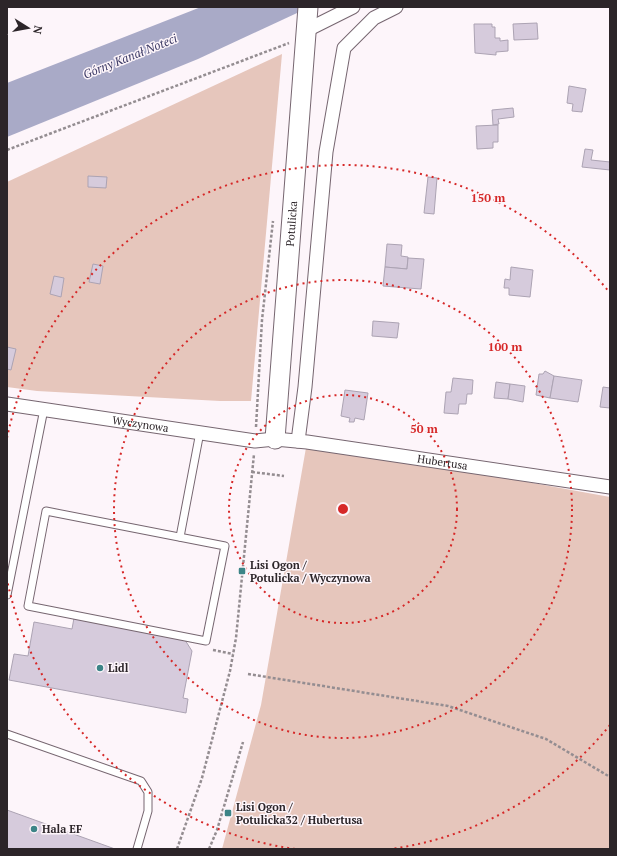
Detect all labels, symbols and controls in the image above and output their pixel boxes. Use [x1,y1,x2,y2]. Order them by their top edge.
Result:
north arrow [8,8,48,48]
text: N [30,24,45,36]
water label: Górny Kanał Noteci [81,30,180,82]
text: 150 m [471,190,505,205]
street label: Potulicka [283,200,300,247]
text: 100 m [488,339,522,354]
street label: Wyczynowa [111,413,170,435]
text: 50 m [410,421,438,436]
street label: Hubertusa [416,451,469,473]
centre of rings [336,502,350,516]
place label: Lisi Ogon / Potulicka / Wyczynowa [250,558,371,585]
marker: Lisi Ogon / Potulicka / Wyczynowa [237,566,247,576]
place label: Lidl [108,661,129,675]
marker: Lidl [95,663,105,673]
place label: Lisi Ogon / Potulicka32 / Hubertusa [236,800,362,827]
marker: Lisi Ogon / Potulicka32 / Hubertusa [223,808,233,818]
place label: Hala EF [42,822,82,836]
marker: Hala EF [29,824,39,834]

